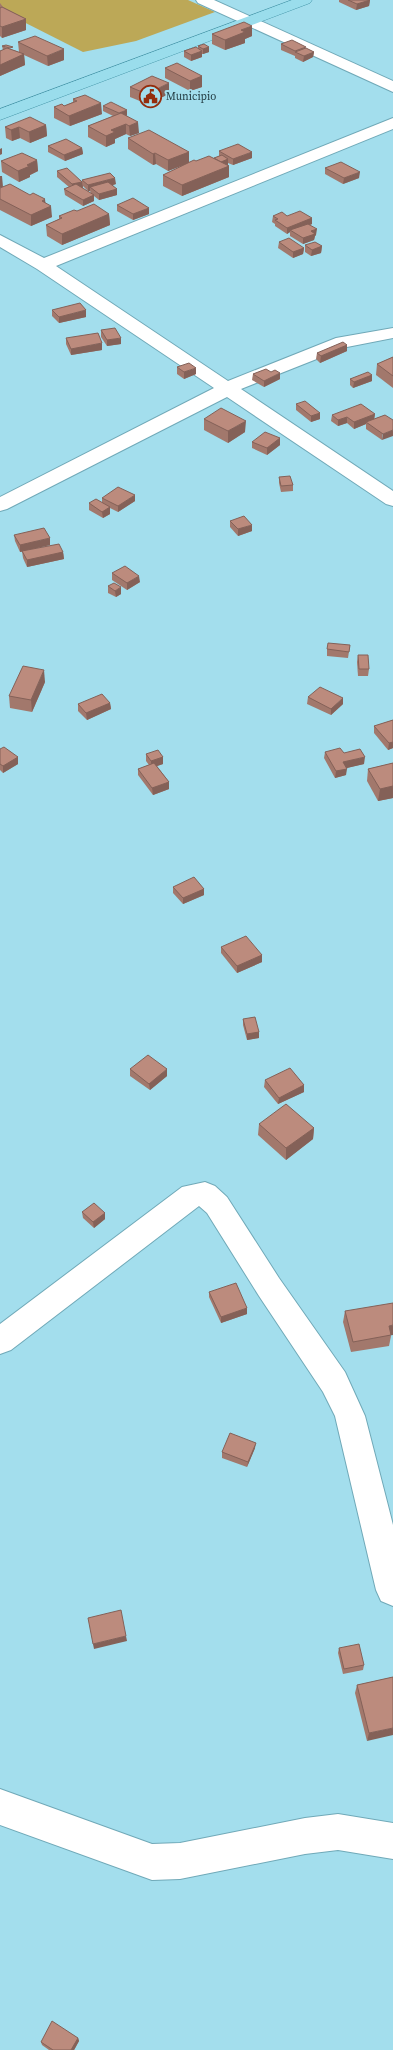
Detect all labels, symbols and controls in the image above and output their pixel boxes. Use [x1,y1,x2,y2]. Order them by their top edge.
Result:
public building icon: Municipio [138,84,162,108]
place label: Municipio [166,89,216,104]

